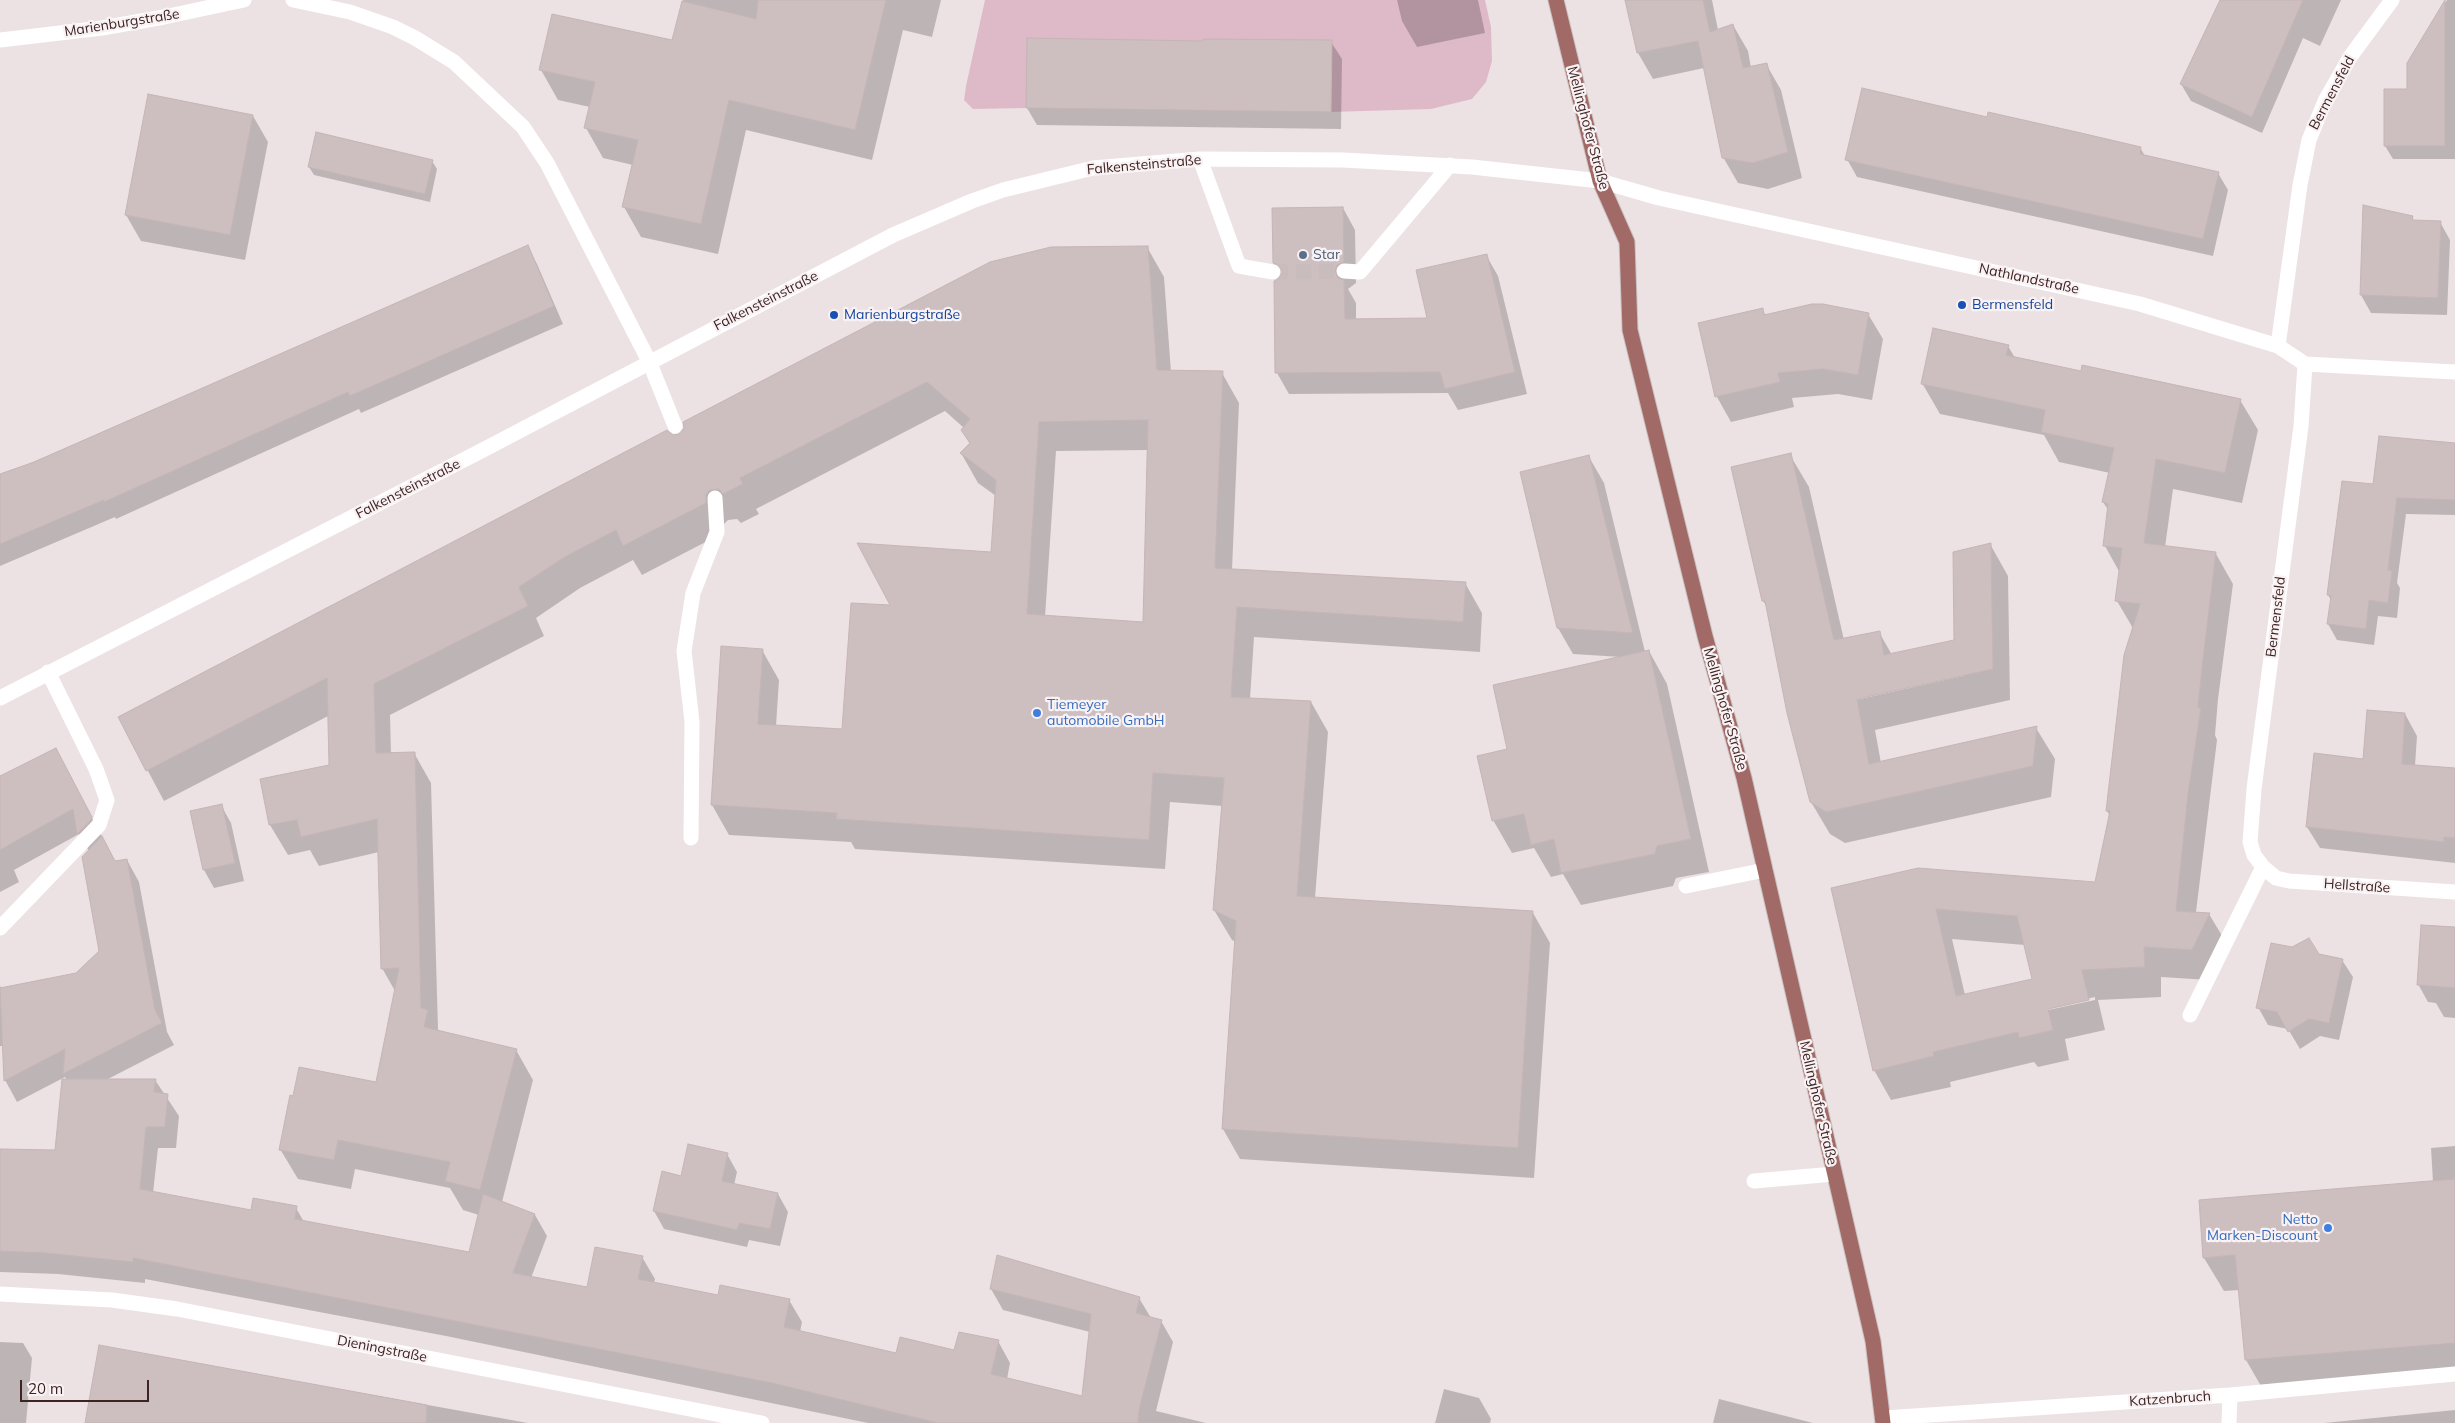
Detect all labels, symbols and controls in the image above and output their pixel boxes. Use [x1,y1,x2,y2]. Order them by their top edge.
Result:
street label: Marienburgstraße [63,6,181,40]
street label: Bermensfeld [2306,53,2358,133]
street label: Mellinghofer Straße [1563,65,1613,191]
street label: Falkensteinstraße [1086,152,1202,178]
place label: Star [1313,247,1340,263]
marker: Star [1297,249,1309,261]
street label: Nathlandstraße [1977,260,2081,298]
street label: Falkensteinstraße [711,267,821,335]
place label: Bermensfeld [1972,297,2053,313]
marker: Bermensfeld [1956,299,1968,311]
place label: Marienburgstraße [844,307,960,323]
marker: Marienburgstraße [828,309,840,321]
street label: Falkensteinstraße [353,455,463,523]
street label: Bermensfeld [2263,576,2289,658]
street label: Mellinghofer Straße [1699,646,1751,772]
place label: Tiemeyer automobile GmbH [1047,697,1165,730]
marker: Tiemeyer automobile GmbH [1031,707,1043,719]
street label: Hellstraße [2323,875,2391,897]
street label: Mellinghofer Straße [1796,1039,1840,1167]
place label: Netto Marken-Discount [2207,1212,2318,1244]
marker: Netto Marken-Discount [2322,1222,2334,1234]
street label: Dieningstraße [336,1332,428,1366]
scale bar [22,1370,151,1402]
text: 20 m [28,1379,63,1398]
street label: Katzenbruch [2129,1388,2211,1410]

